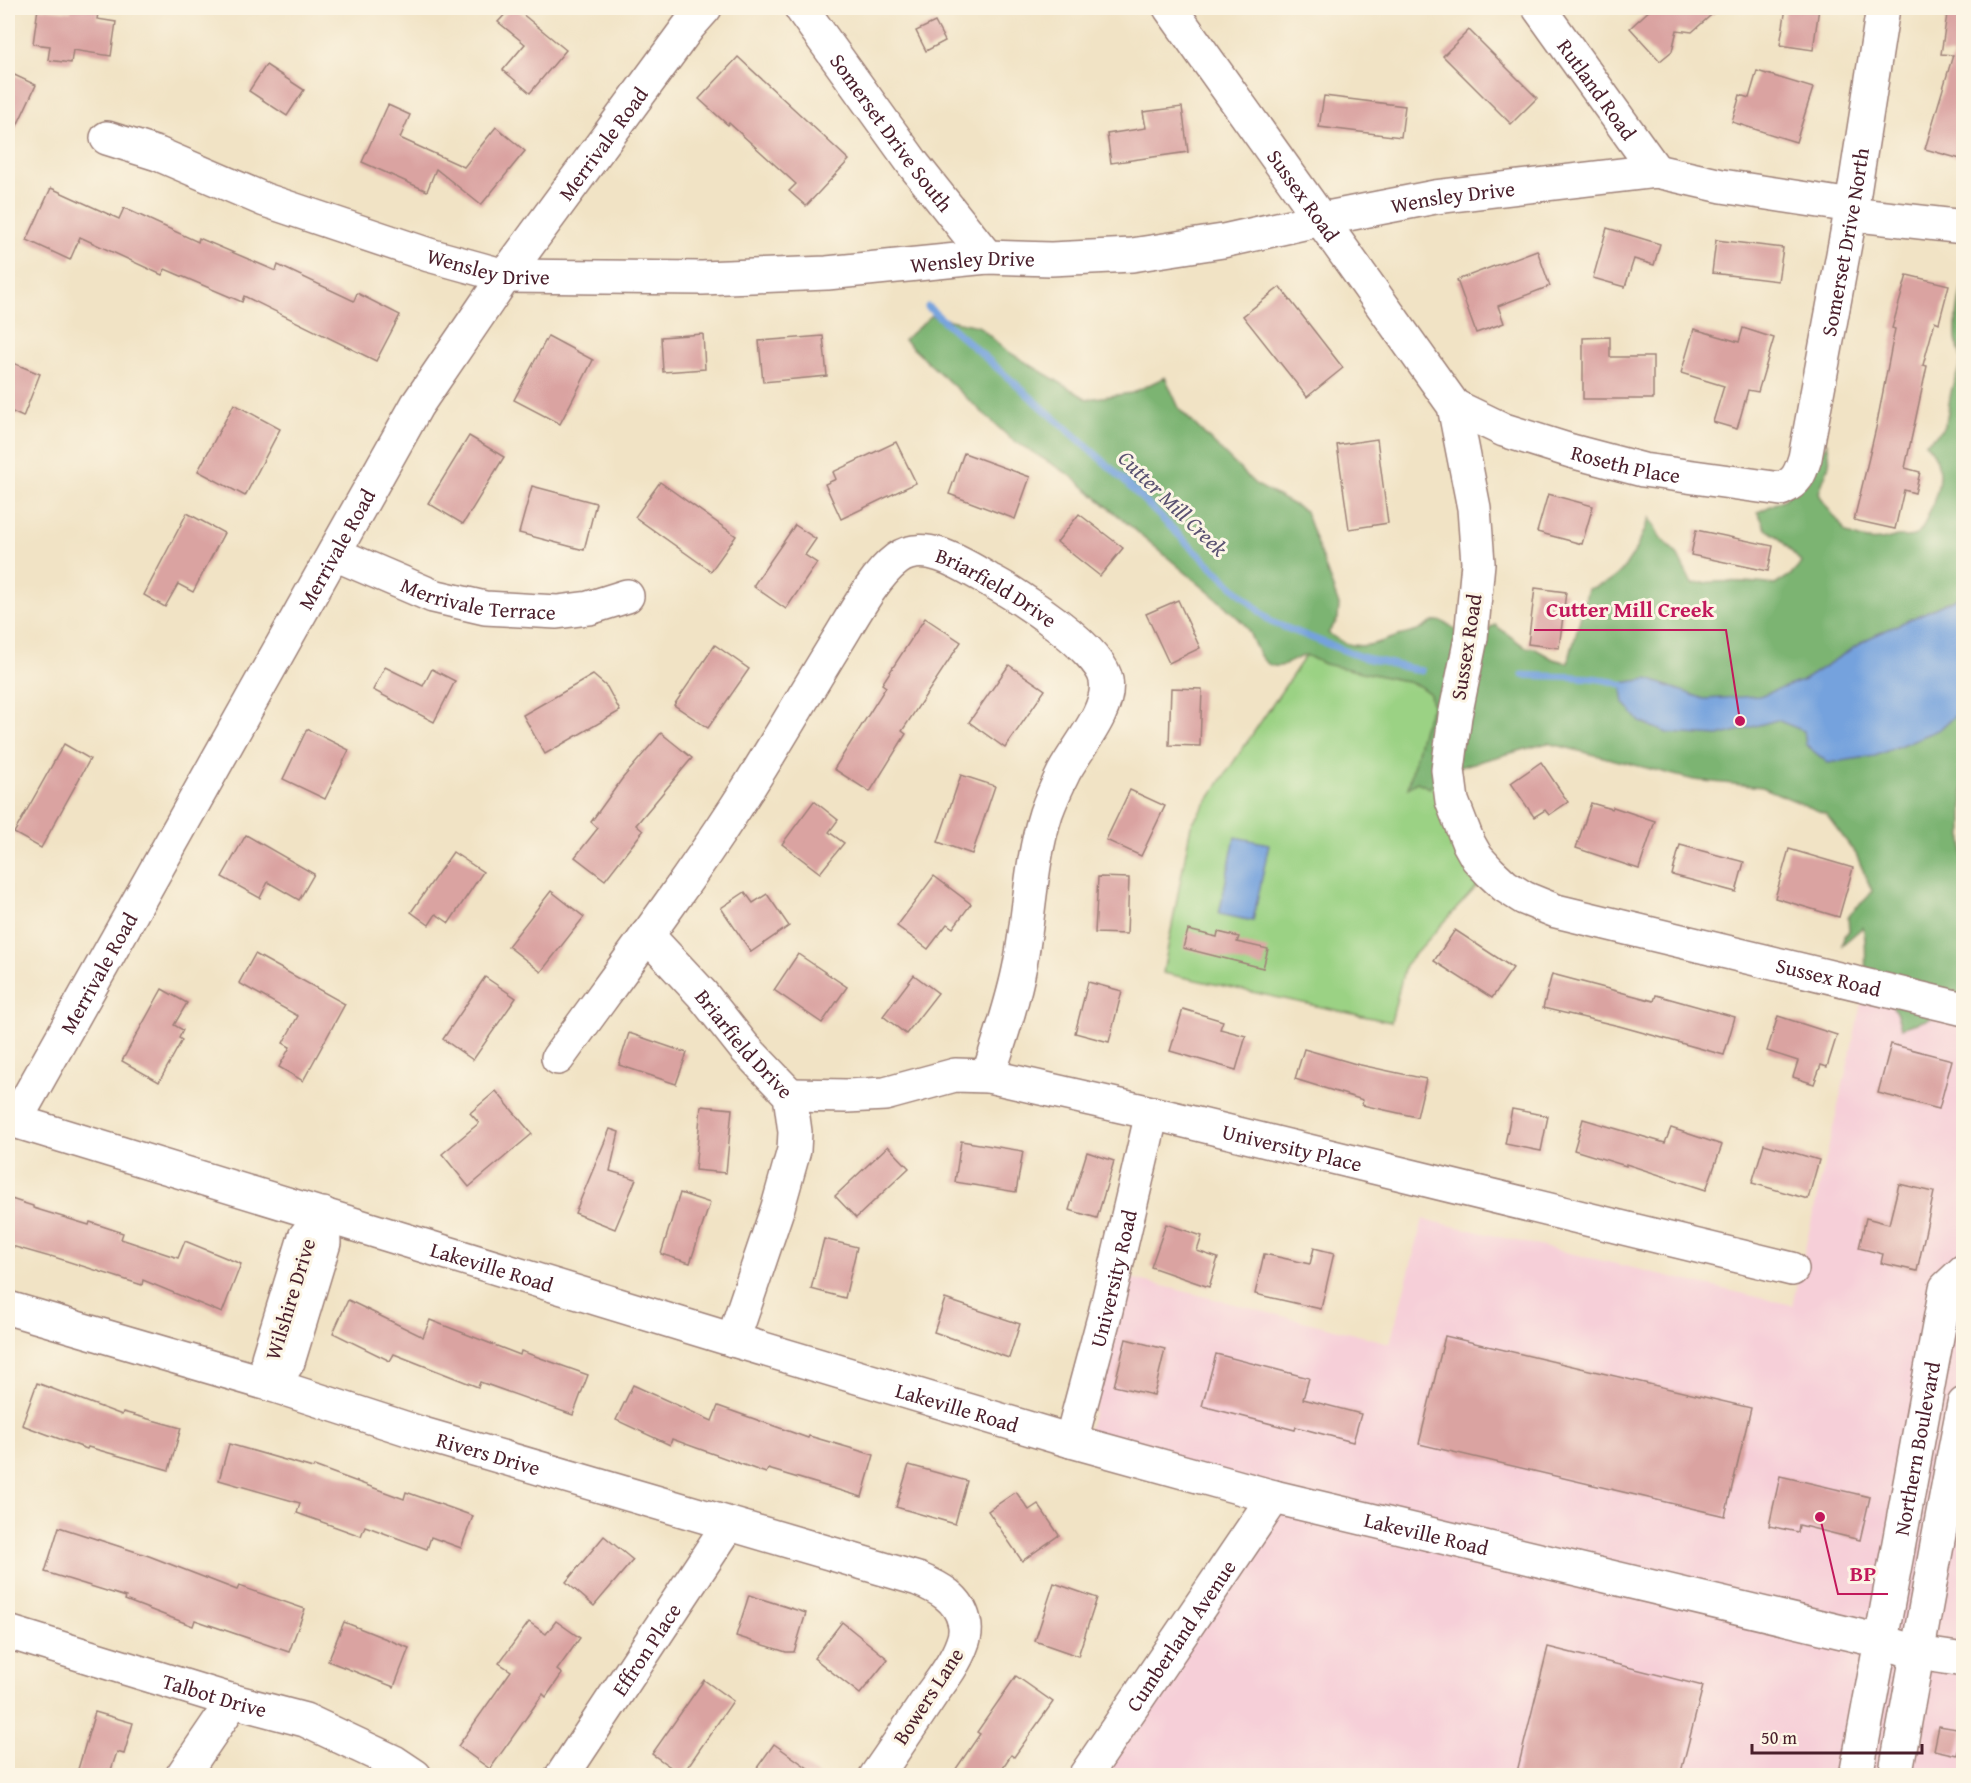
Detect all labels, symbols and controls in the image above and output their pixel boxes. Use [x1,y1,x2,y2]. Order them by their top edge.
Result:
street label: Rutland Road [1550,32,1645,147]
street label: Somerset Drive South [823,47,961,218]
street label: Merrivale Road [550,79,655,207]
street label: Sussex Road [1260,143,1348,248]
street label: Somerset Drive North [1813,145,1876,339]
street label: Wensley Drive [1388,172,1517,221]
street label: Wensley Drive [423,240,550,292]
street label: Wensley Drive [909,242,1035,280]
street label: Roseth Place [1568,436,1682,490]
water label: Cutter Mill Creek [1111,442,1236,564]
street label: Merrivale Road [290,482,383,615]
street label: Briarfield Drive [932,539,1064,635]
street label: Merrivale Terrace [396,569,557,627]
callout: Cutter Mill Creek [1534,590,1726,630]
street label: Sussex Road [1442,591,1490,702]
text: Cutter Mill Creek [1546,593,1715,625]
street label: Merrivale Road [52,906,145,1039]
street label: Sussex Road [1773,949,1885,1004]
street label: Briarfield Drive [688,982,801,1105]
street label: University Place [1219,1115,1365,1179]
street label: University Road [1081,1206,1145,1351]
street label: Lakeville Road [427,1233,558,1300]
street label: Wilshire Drive [257,1234,323,1364]
street label: Northern Boulevard [1885,1358,1948,1538]
street label: Lakeville Road [892,1374,1023,1440]
street label: Rivers Drive [433,1423,544,1483]
street label: Lakeville Road [1361,1503,1493,1563]
street label: Cumberland Avenue [1118,1553,1243,1717]
callout: BP [1838,1554,1888,1594]
text: BP [1850,1557,1876,1589]
street label: Effron Place [604,1596,688,1702]
street label: Bowers Lane [885,1641,971,1751]
street label: Talbot Drive [159,1665,270,1725]
scale bar [1752,1717,1922,1755]
text: 50 m [1761,1724,1797,1751]

